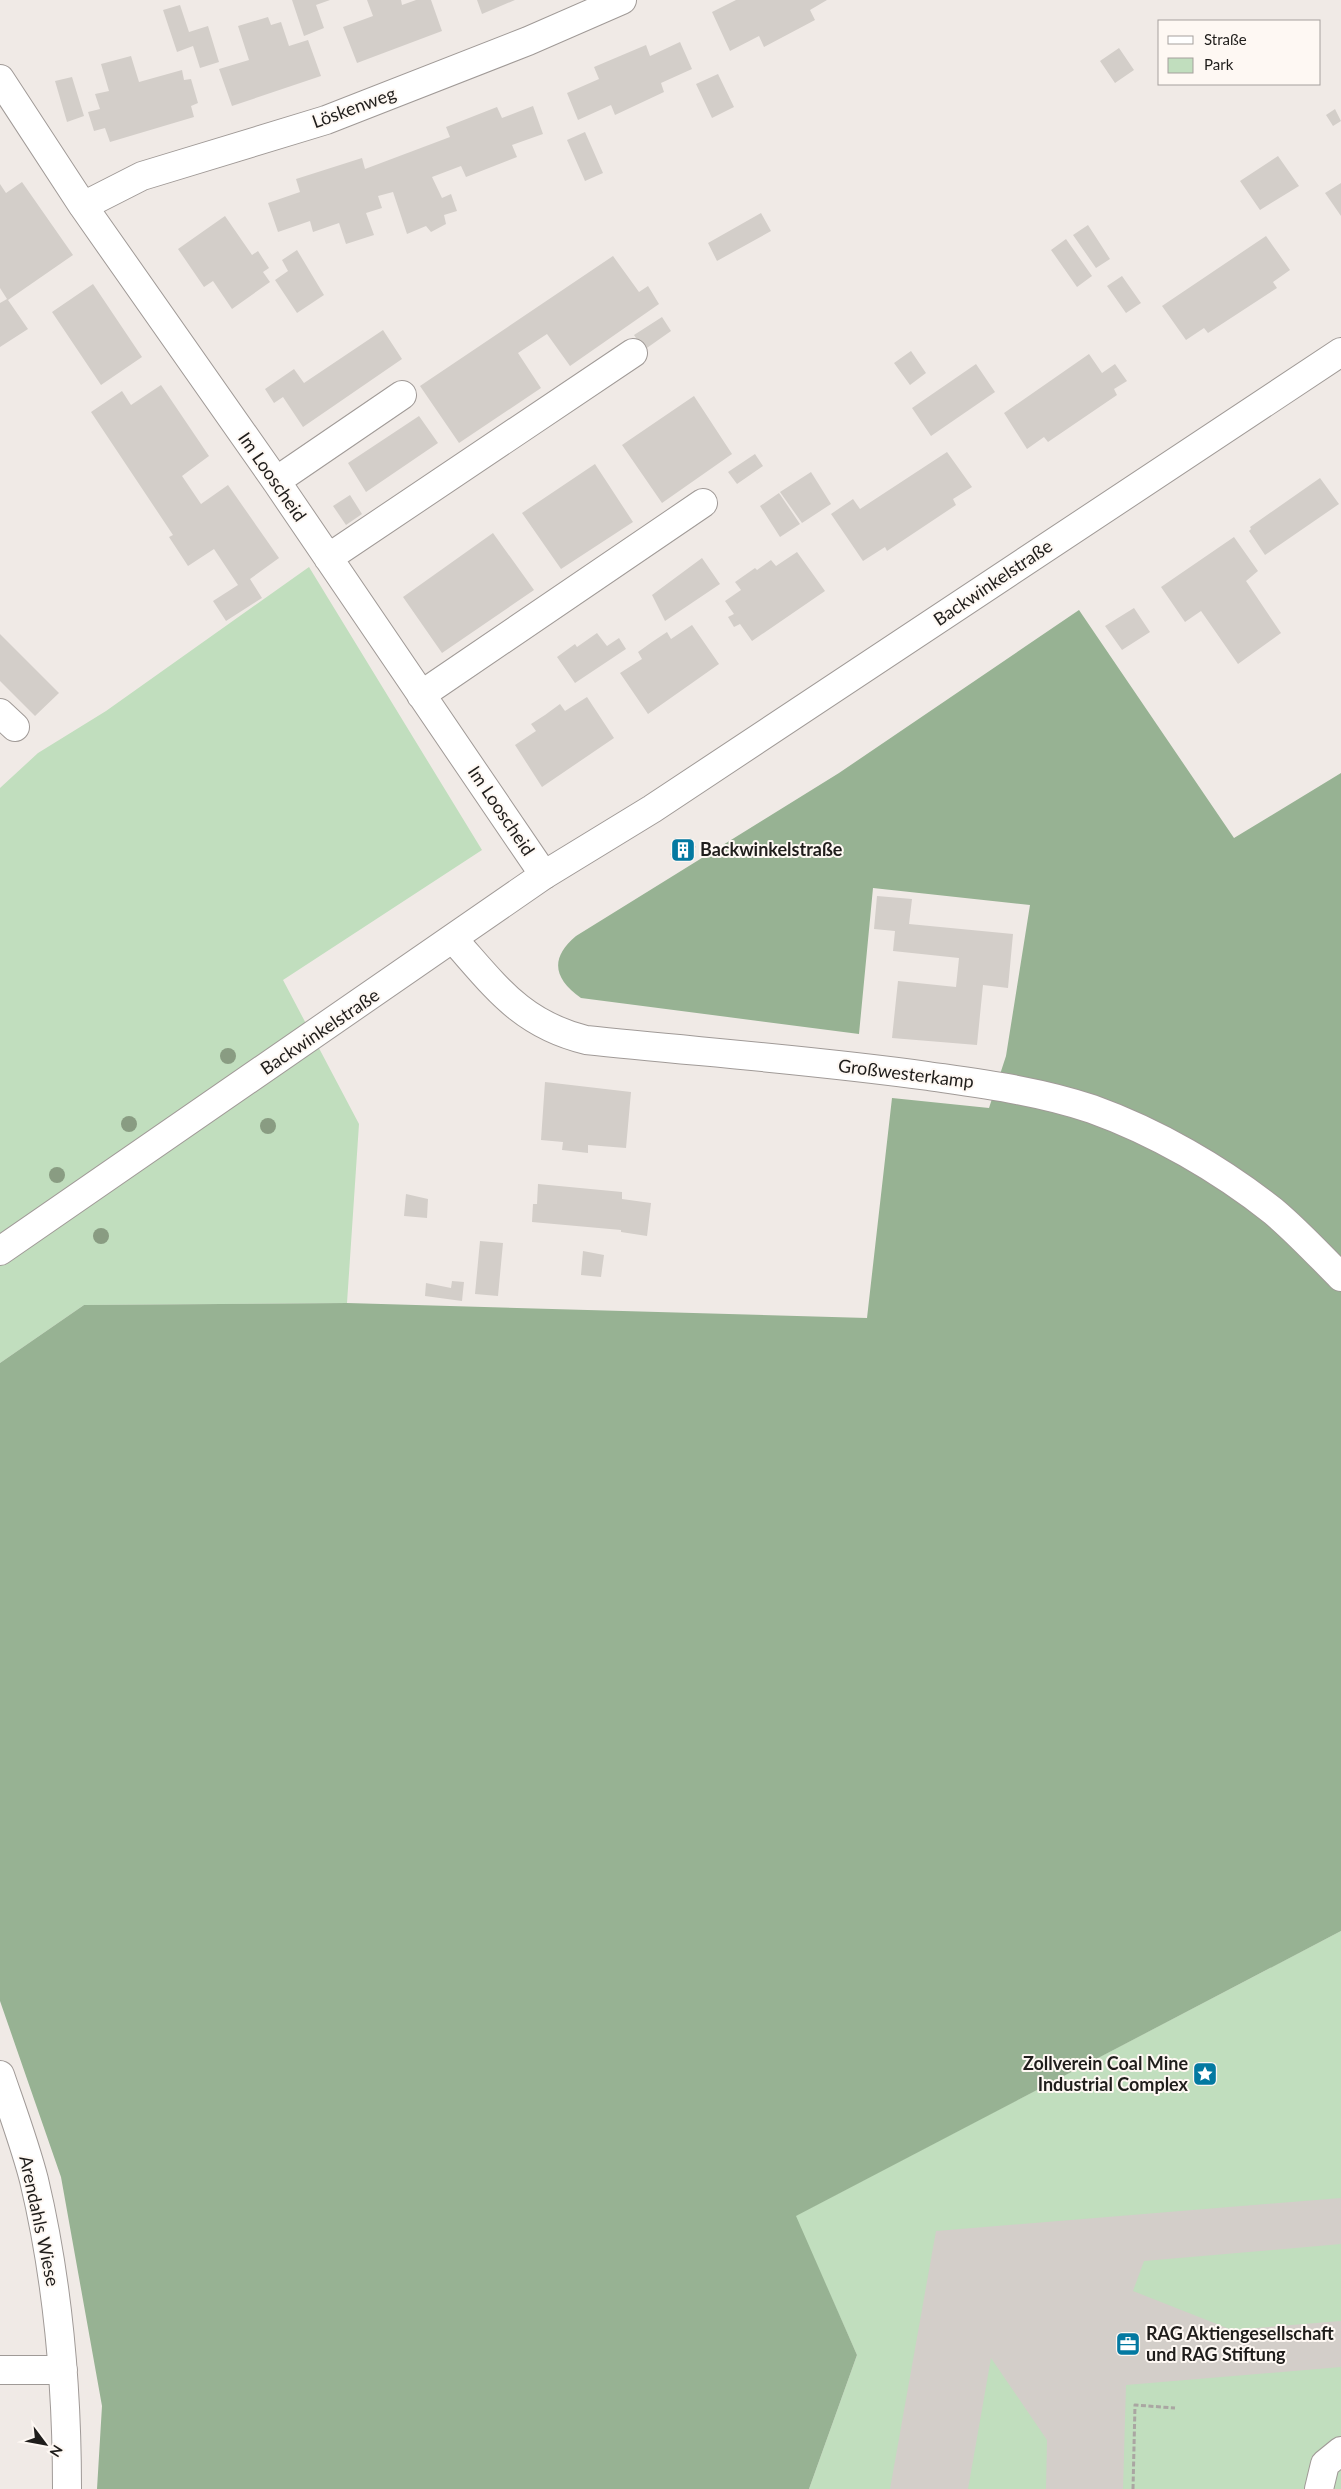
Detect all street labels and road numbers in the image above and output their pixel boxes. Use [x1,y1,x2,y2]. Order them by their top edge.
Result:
street label: Löskenweg [309,82,399,132]
street label: Im Looscheid [234,428,312,525]
street label: Backwinkelstraße [929,534,1056,630]
street label: Im Looscheid [464,761,540,860]
street label: Backwinkelstraße [256,983,383,1079]
street label: Großwesterkamp [837,1054,975,1092]
street label: Arendahls Wiese [15,2153,65,2288]

